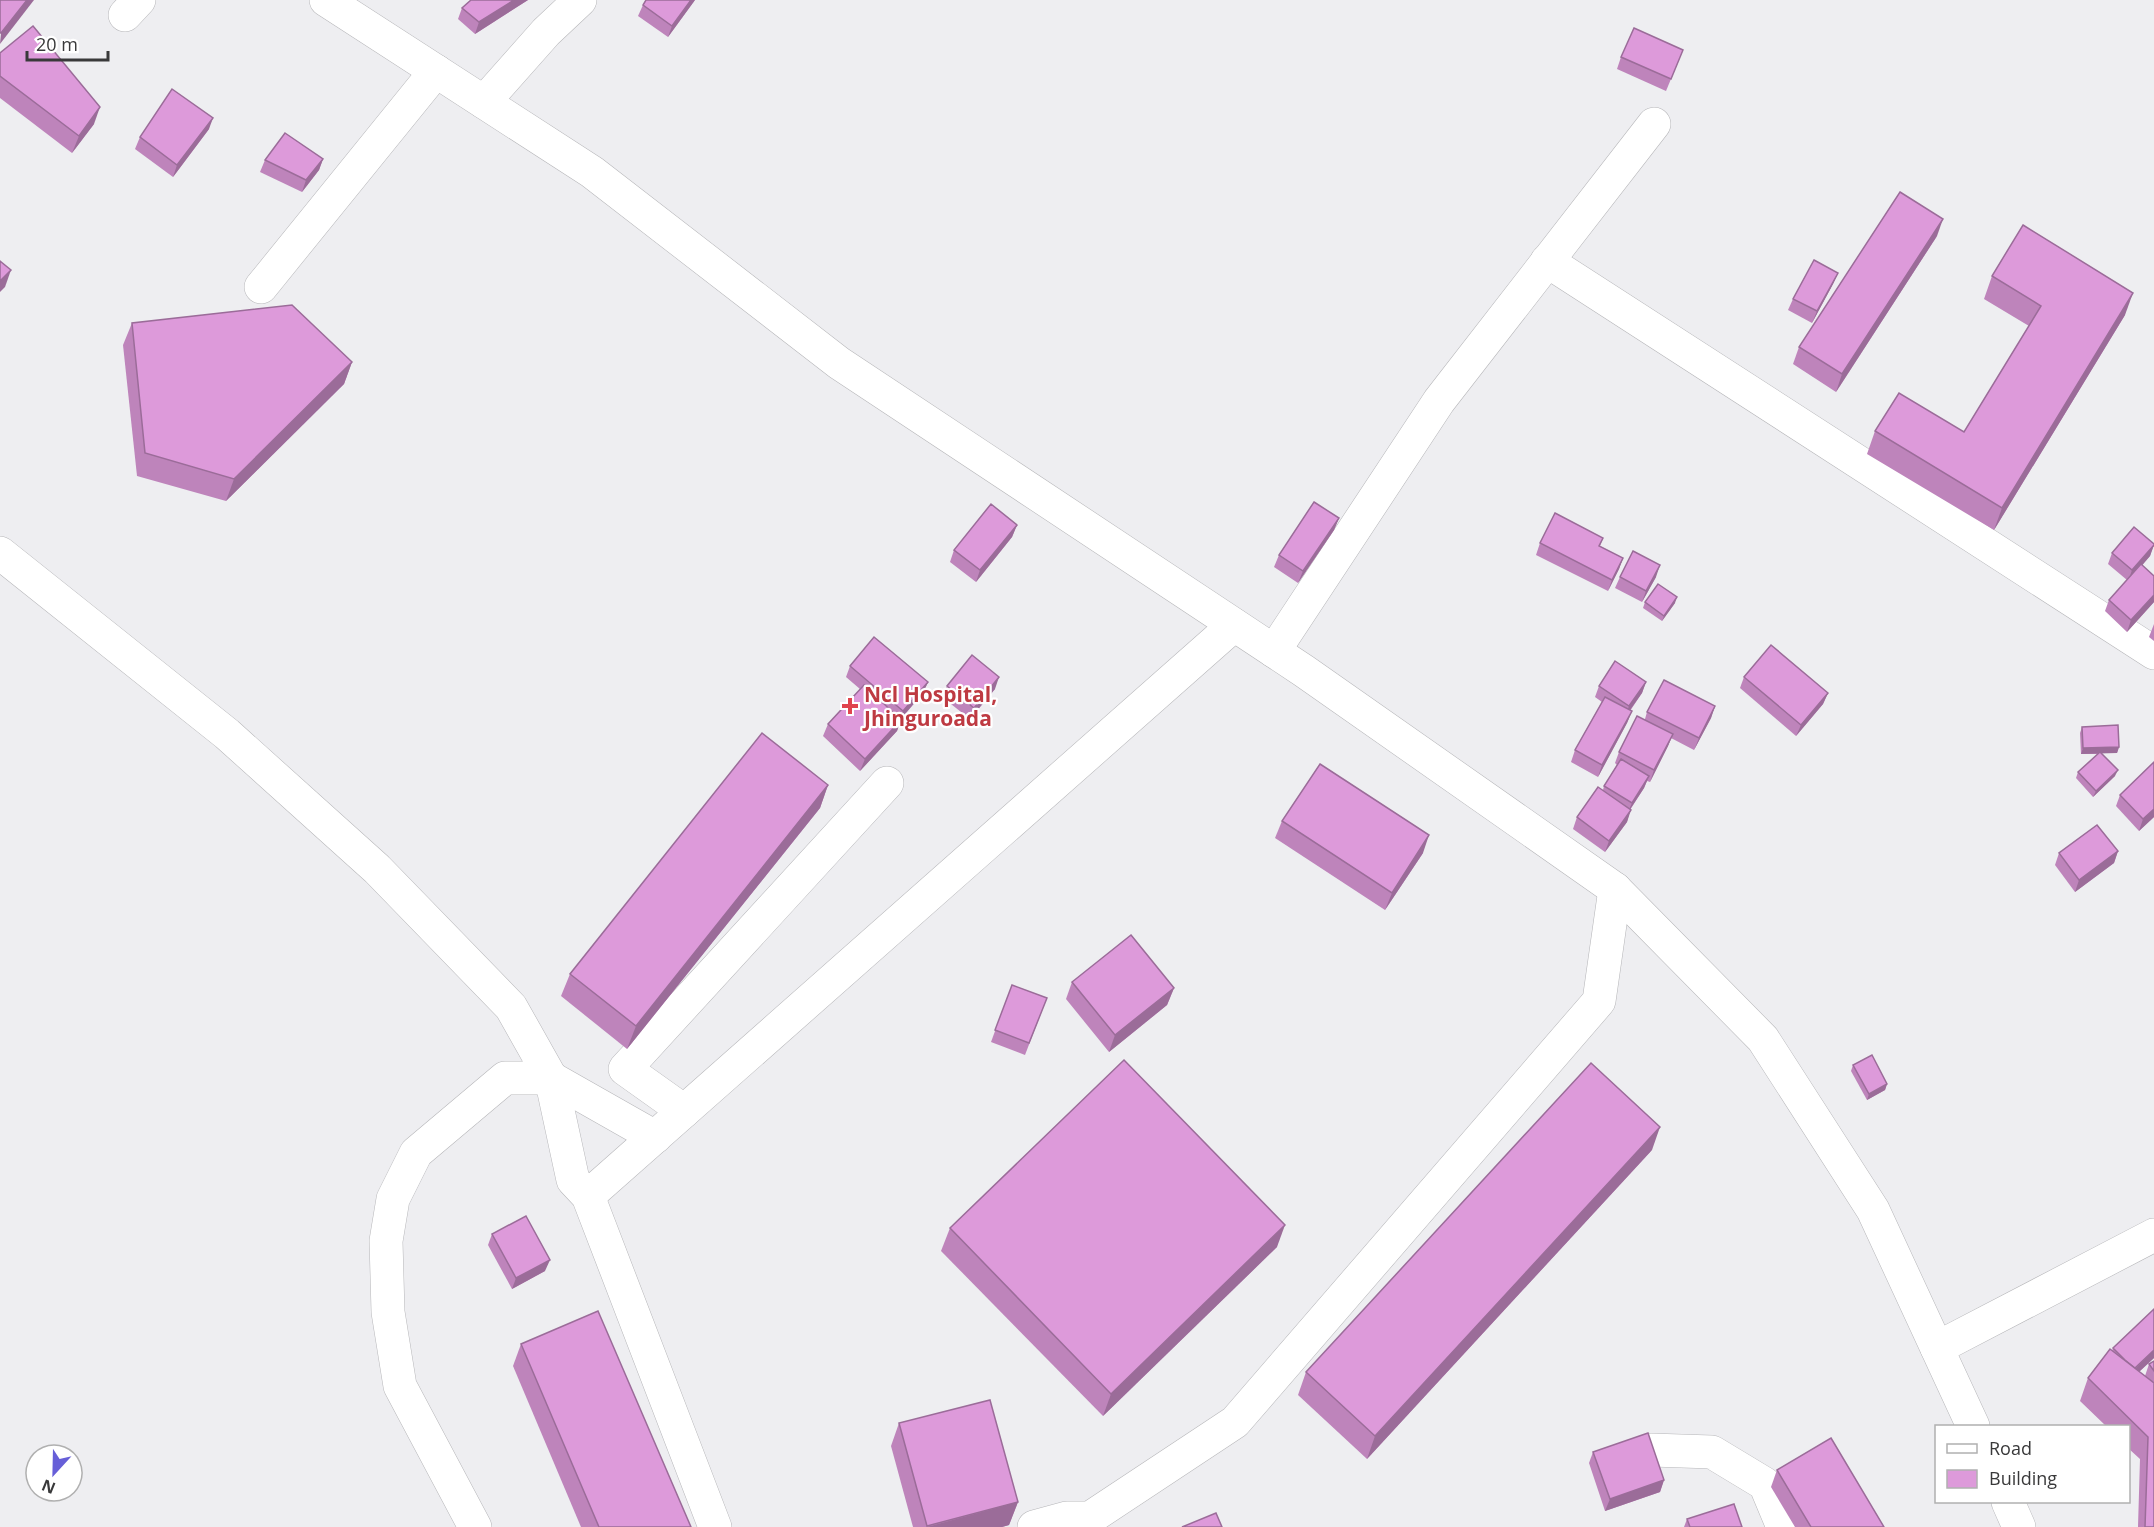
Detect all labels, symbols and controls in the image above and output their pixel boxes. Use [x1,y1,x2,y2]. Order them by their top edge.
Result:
scale bar [27,24,108,62]
text: 20 m [36,32,78,56]
place label: Ncl Hospital, Jhinguroada [862,680,997,732]
marker: Ncl Hospital, Jhinguroada [841,697,859,715]
legend [1935,1425,2130,1503]
text: Road [1989,1436,2032,1460]
north arrow [24,1443,84,1503]
text: Building [1989,1466,2057,1490]
text: N [38,1474,59,1500]

